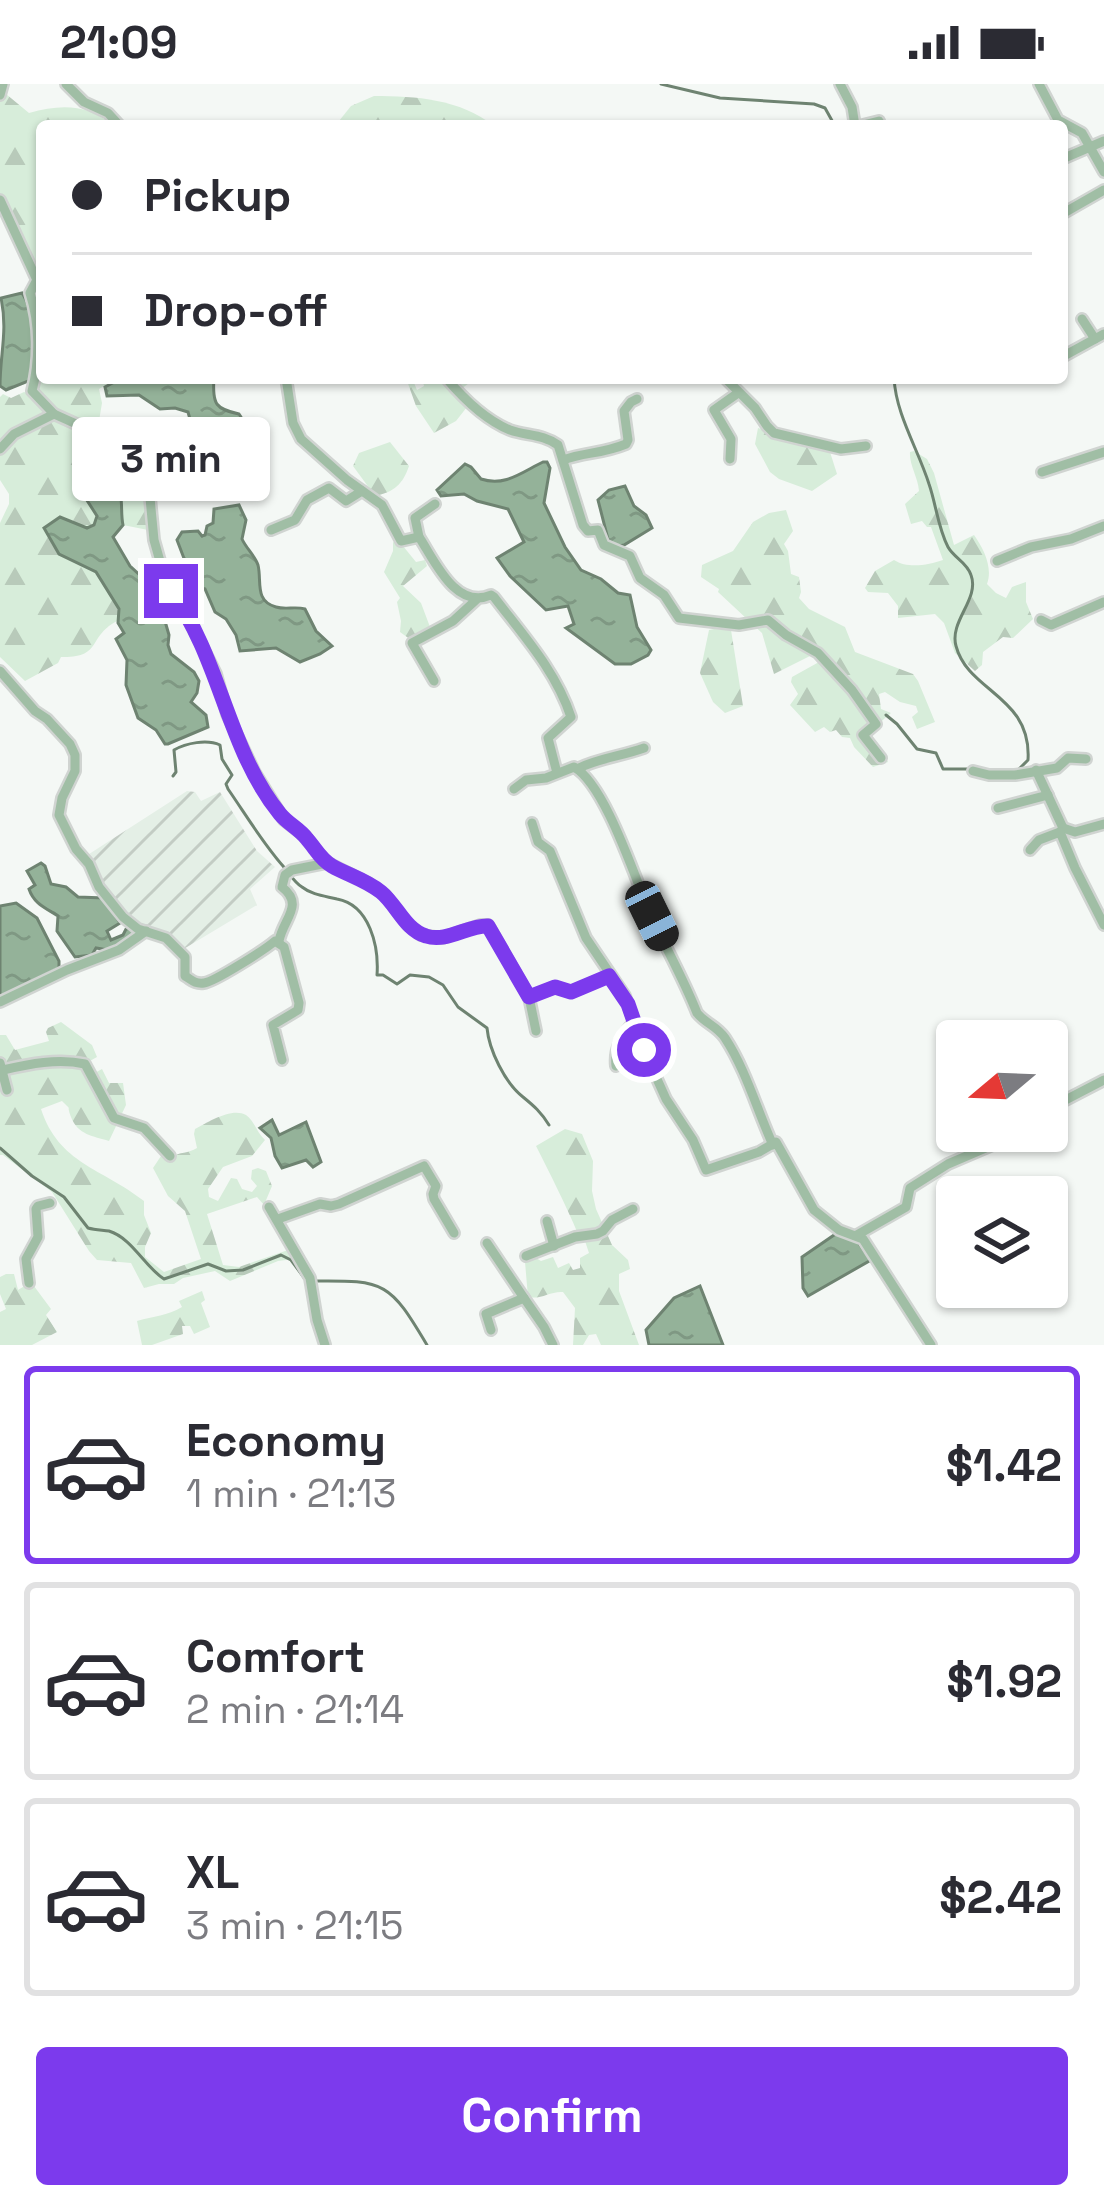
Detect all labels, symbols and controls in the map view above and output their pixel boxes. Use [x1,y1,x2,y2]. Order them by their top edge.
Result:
text: 21:09 [60,14,177,71]
text: Pickup [144,167,291,224]
text: Drop-off [144,282,328,339]
callout: 3 min [72,417,270,501]
text: 3 min [120,434,222,483]
route end [144,564,198,618]
car [620,876,684,956]
north arrow [936,1020,1068,1152]
map controls [936,1020,1068,1308]
route start [617,1023,671,1077]
button: layers [936,1176,1068,1308]
icon: car [42,1411,150,1519]
text: Economy [186,1412,386,1469]
text: $1.42 [946,1437,1062,1494]
text: 1 min · 21:13 [186,1469,396,1518]
icon: car [42,1627,150,1735]
text: Comfort [186,1628,365,1685]
text: $1.92 [947,1653,1062,1710]
text: 2 min · 21:14 [186,1685,404,1734]
icon: car [42,1843,150,1951]
text: XL [186,1844,239,1901]
text: $2.42 [939,1869,1062,1926]
text: 3 min · 21:15 [186,1901,403,1950]
button: Confirm [36,2047,1068,2185]

